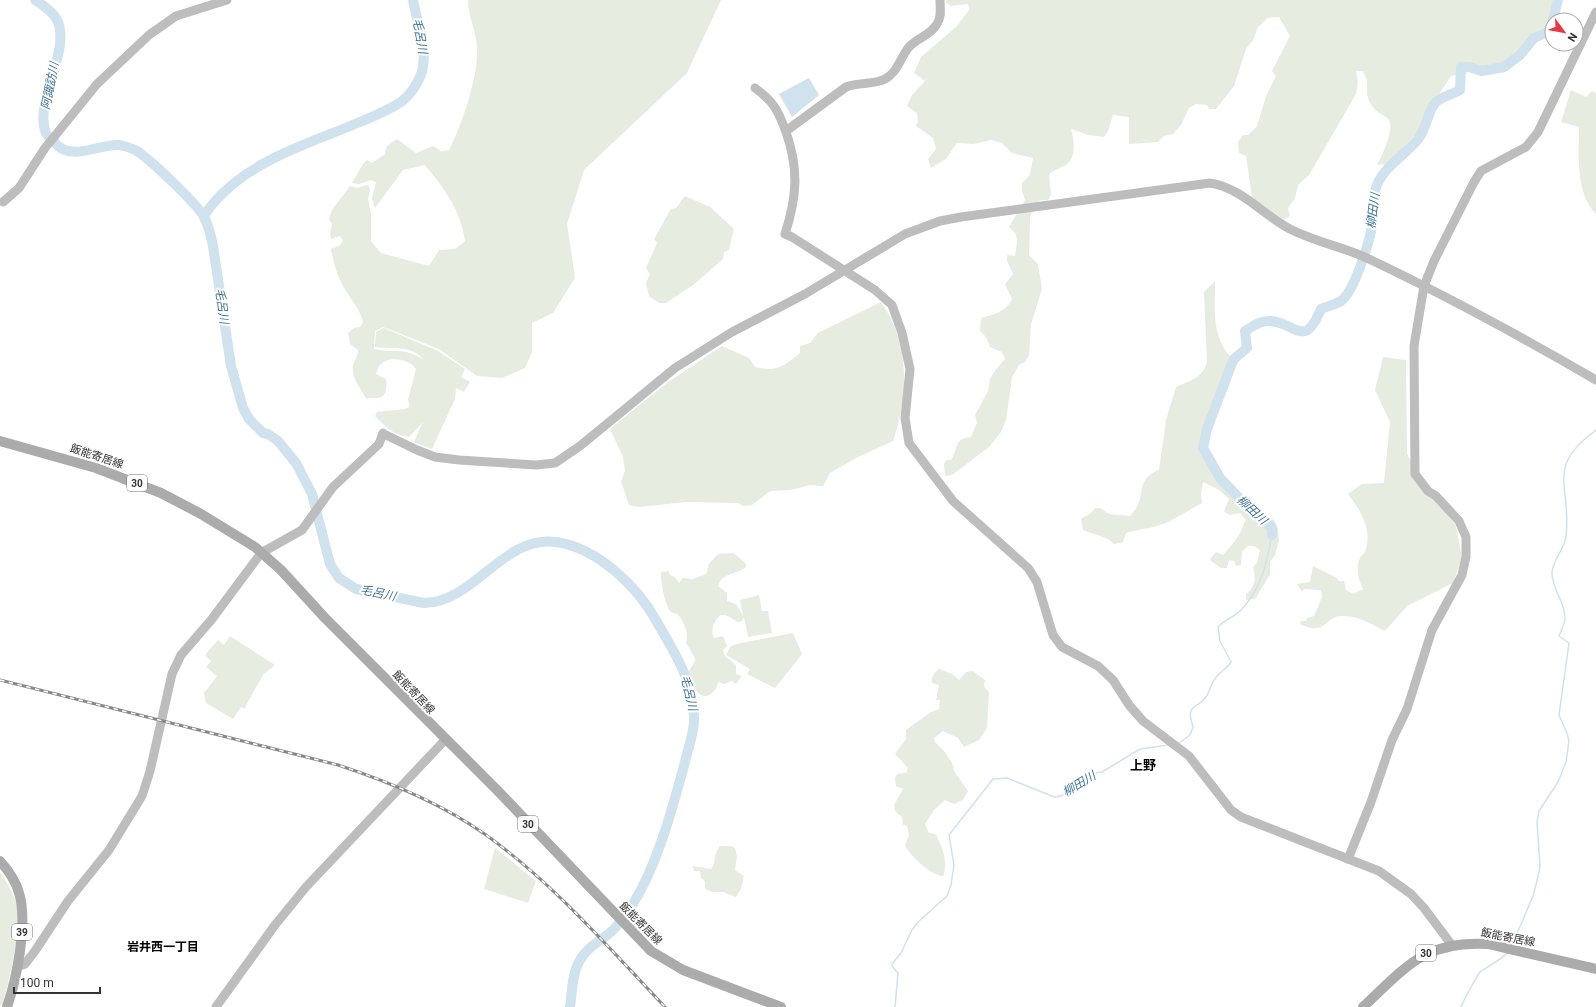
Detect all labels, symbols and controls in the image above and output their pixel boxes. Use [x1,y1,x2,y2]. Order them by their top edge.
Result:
north arrow [1544,12,1584,52]
water label: 毛呂川 [410,17,430,57]
text: N [1564,30,1580,44]
water label: 阿諏訪川 [39,59,62,111]
water label: 柳田川 [1364,190,1382,230]
water label: 毛呂川 [213,287,232,327]
street label: 飯能寄居線 [69,442,125,471]
road number: 30 [127,475,147,491]
water label: 柳田川 [1234,493,1271,529]
water label: 毛呂川 [359,582,399,604]
street label: 飯能寄居線 [390,668,437,717]
water label: 毛呂川 [678,674,700,714]
district label: 上野 [1130,758,1156,773]
water label: 柳田川 [1060,768,1100,799]
road number: 30 [518,816,538,832]
street label: 飯能寄居線 [617,899,665,947]
road number: 39 [12,924,32,940]
street label: 飯能寄居線 [1480,926,1536,949]
district label: 岩井西一丁目 [127,940,199,954]
road number: 30 [1416,945,1436,961]
scale bar [14,969,100,995]
text: 100 m [20,976,54,990]

